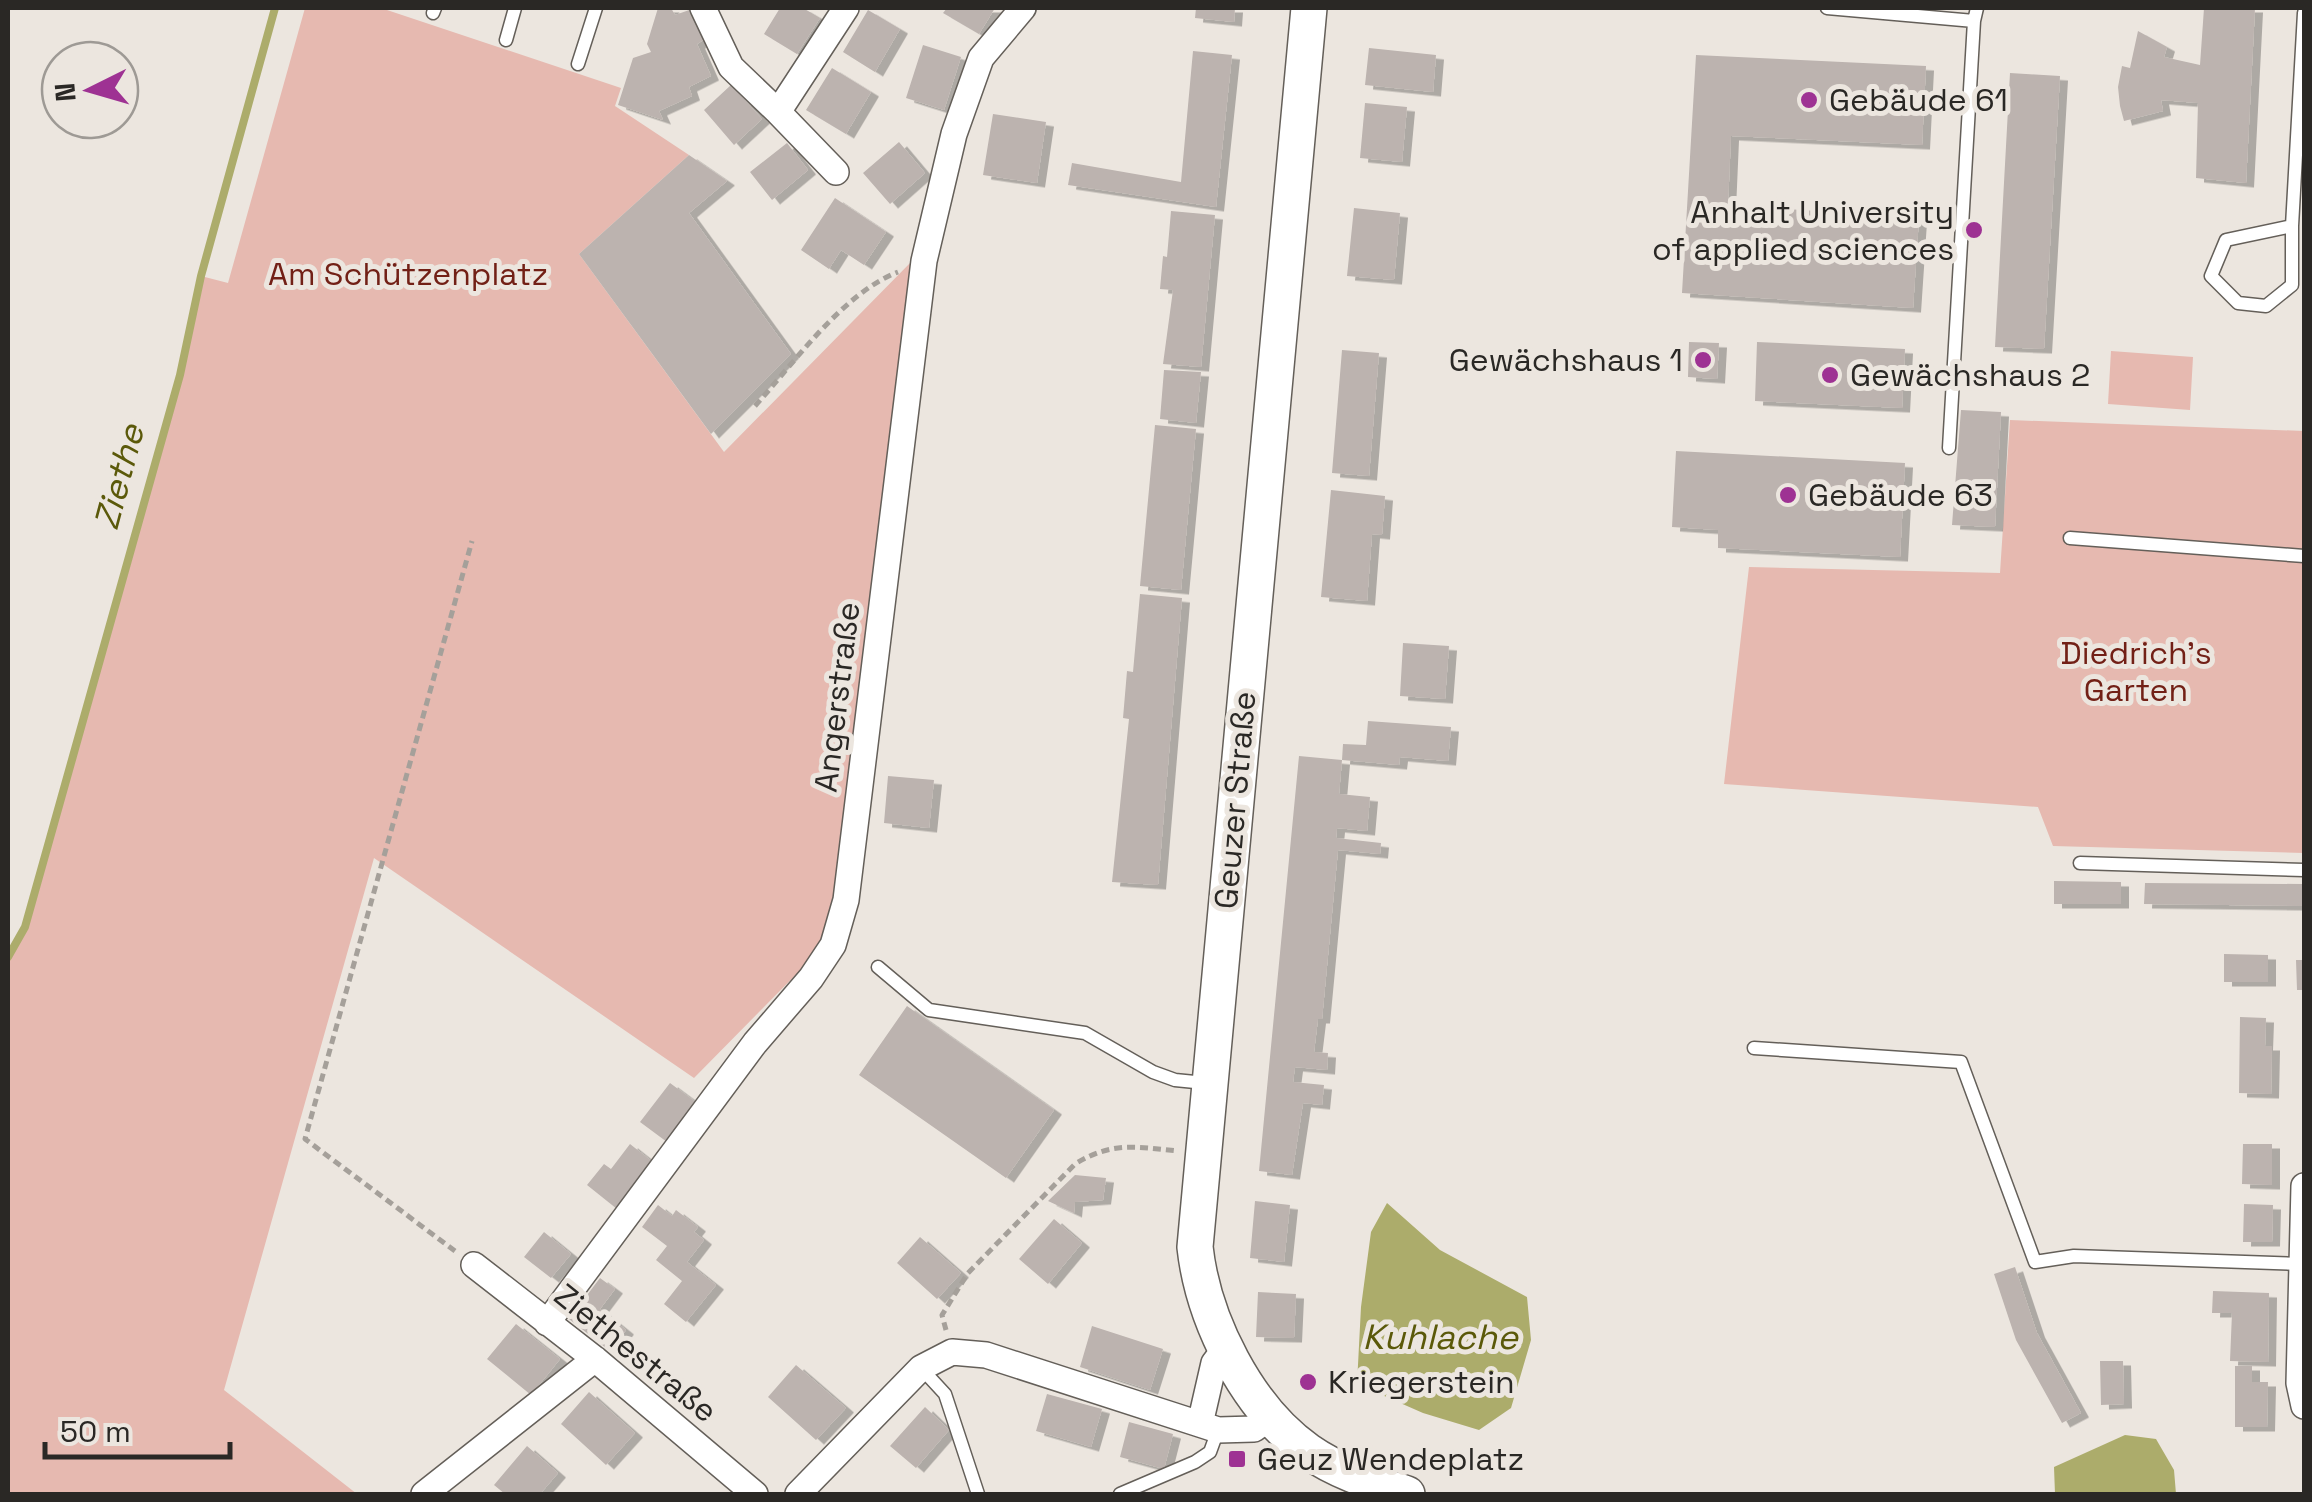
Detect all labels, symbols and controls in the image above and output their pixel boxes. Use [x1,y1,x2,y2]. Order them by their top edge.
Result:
north arrow [40,40,140,140]
place label: Gebäude 61 [1829,80,2008,120]
text: N [46,81,84,103]
marker: Gebäude 61 [1798,89,1820,111]
place label: Anhalt University of applied sciences [1652,192,1954,269]
marker: Anhalt University of applied sciences [1963,219,1985,241]
park label: Am Schützenplatz [268,254,548,294]
place label: Gewächshaus 1 [1449,340,1683,380]
marker: Gewächshaus 1 [1692,349,1714,371]
place label: Gewächshaus 2 [1850,355,2090,395]
marker: Gewächshaus 2 [1819,364,1841,386]
water label: Ziethe [84,418,154,534]
place label: Gebäude 63 [1808,475,1993,515]
marker: Gebäude 63 [1777,484,1799,506]
street label: Angerstraße [805,600,869,794]
park label: Diedrich's Garten [2060,633,2212,710]
street label: Geuzer Straße [1206,690,1264,910]
street label: Ziethestraße [546,1275,726,1431]
water label: Kuhlache [1362,1315,1519,1359]
place label: Kriegerstein [1328,1362,1515,1402]
marker: Kriegerstein [1297,1371,1319,1393]
scale bar [45,1397,230,1459]
text: 50 m [60,1412,131,1451]
place label: Geuz Wendeplatz [1257,1439,1524,1479]
marker: Geuz Wendeplatz [1226,1448,1248,1470]

